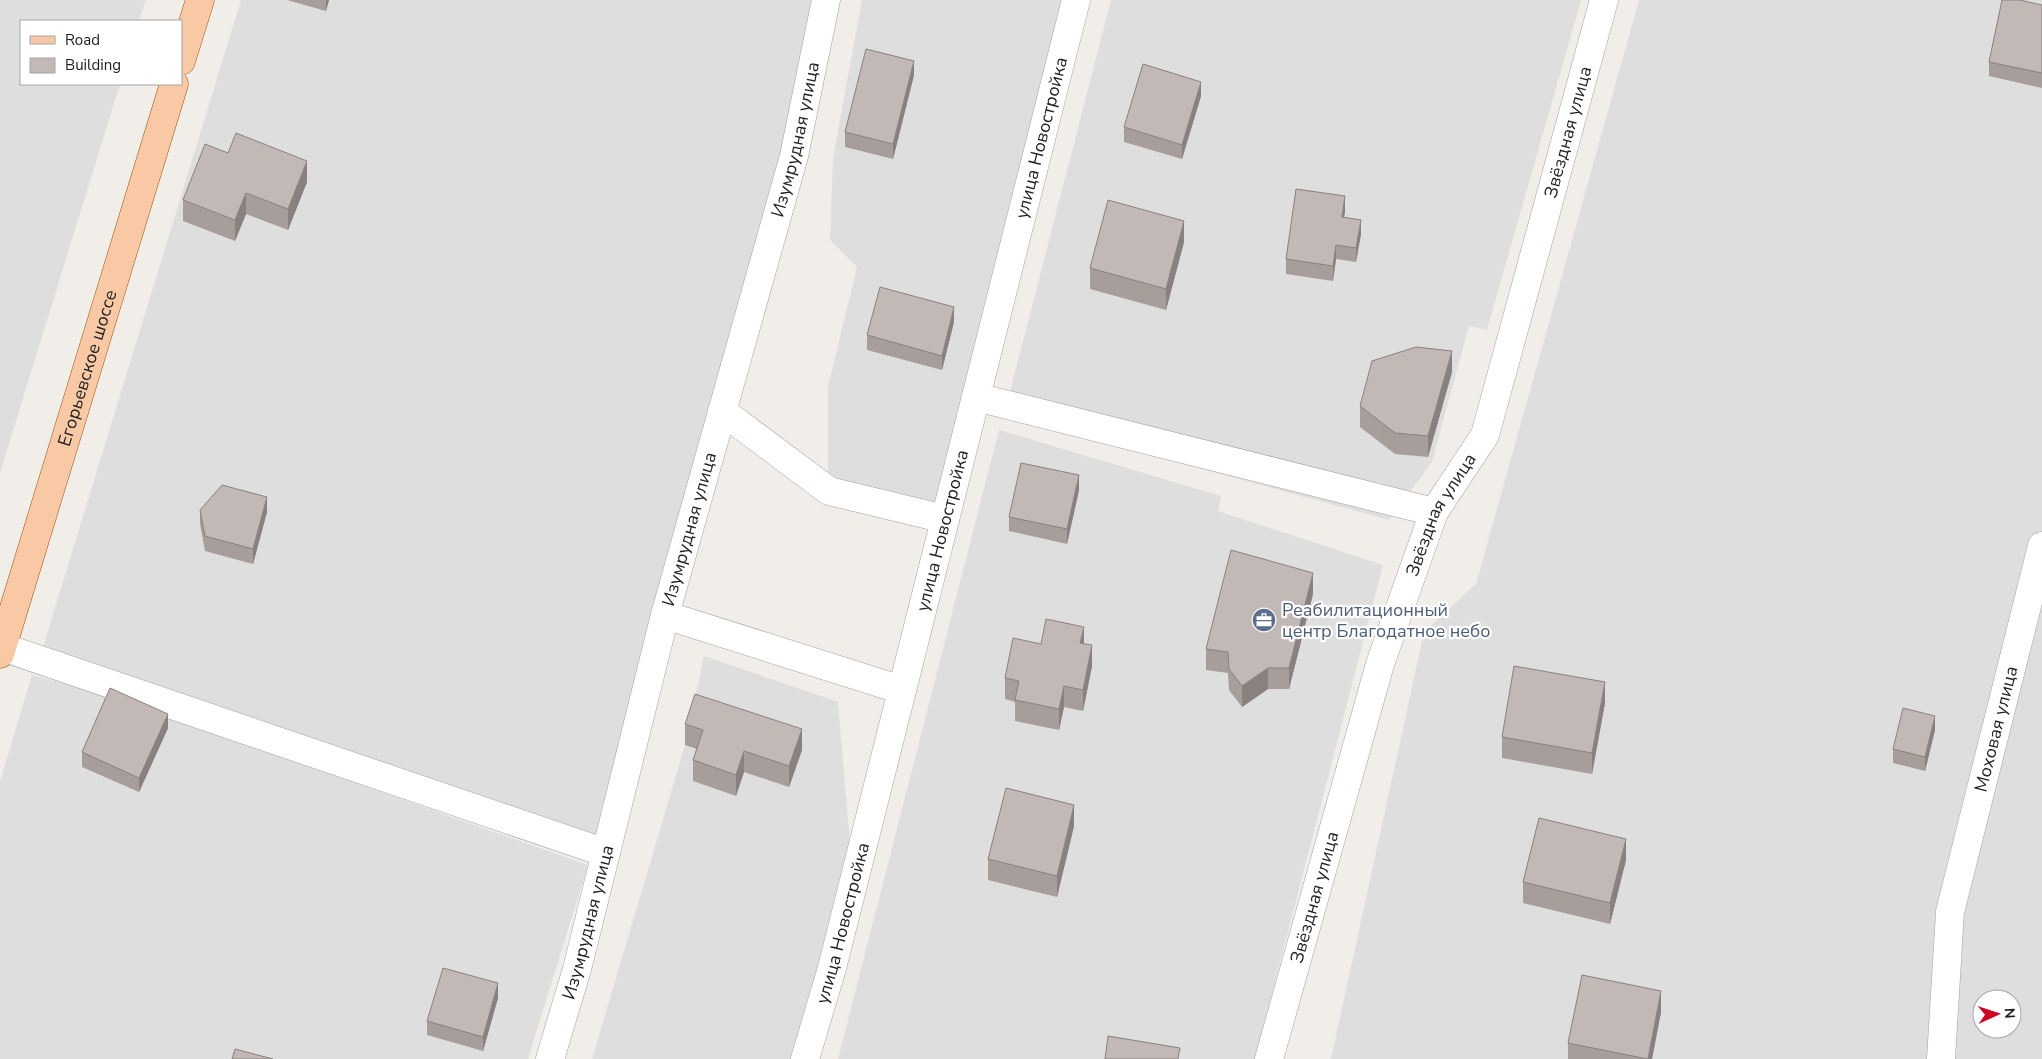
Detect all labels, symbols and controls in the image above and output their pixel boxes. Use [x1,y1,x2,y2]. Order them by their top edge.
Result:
legend [20,20,182,85]
text: Road [65,30,100,50]
text: Building [65,55,121,75]
street label: улица Новостройка [1009,55,1073,221]
street label: Изумрудная улица [765,60,825,220]
street label: Звёздная улица [1538,63,1597,201]
street label: Егорьевское шоссе [52,287,122,449]
street label: улица Новостройка [910,447,974,614]
street label: Звёздная улица [1400,448,1482,580]
street label: Изумрудная улица [656,449,722,609]
place label: Реабилитационный центр Благодатное небо [1282,598,1491,643]
office icon: Реабилитационный центр Благодатное небо [1251,607,1277,633]
street label: Моховая улица [1969,663,2023,795]
street label: Звёздная улица [1285,829,1344,966]
street label: улица Новостройка [810,840,875,1007]
street label: Изумрудная улица [556,842,619,1003]
north arrow [1972,989,2022,1039]
text: N [2000,1008,2019,1019]

